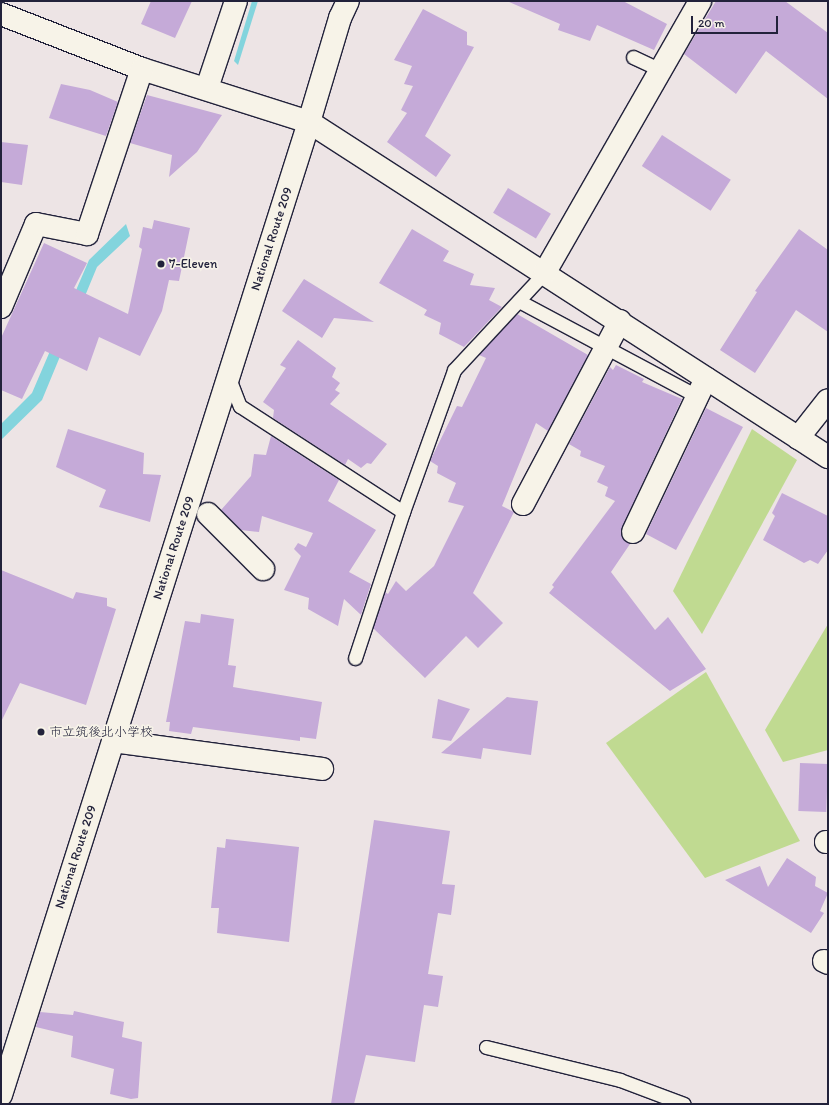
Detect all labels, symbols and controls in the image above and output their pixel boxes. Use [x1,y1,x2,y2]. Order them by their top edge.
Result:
scale bar [693,8,780,34]
text: 20 m [698,16,725,30]
street label: National Route 209 [248,185,296,293]
place label: 7-Eleven [169,256,217,272]
marker: 7-Eleven [156,259,166,269]
street label: National Route 209 [150,494,198,602]
place label: 市立筑後北小学校 [49,724,153,740]
marker: 市立筑後北小学校 [36,727,46,737]
street label: National Route 209 [52,803,100,911]

